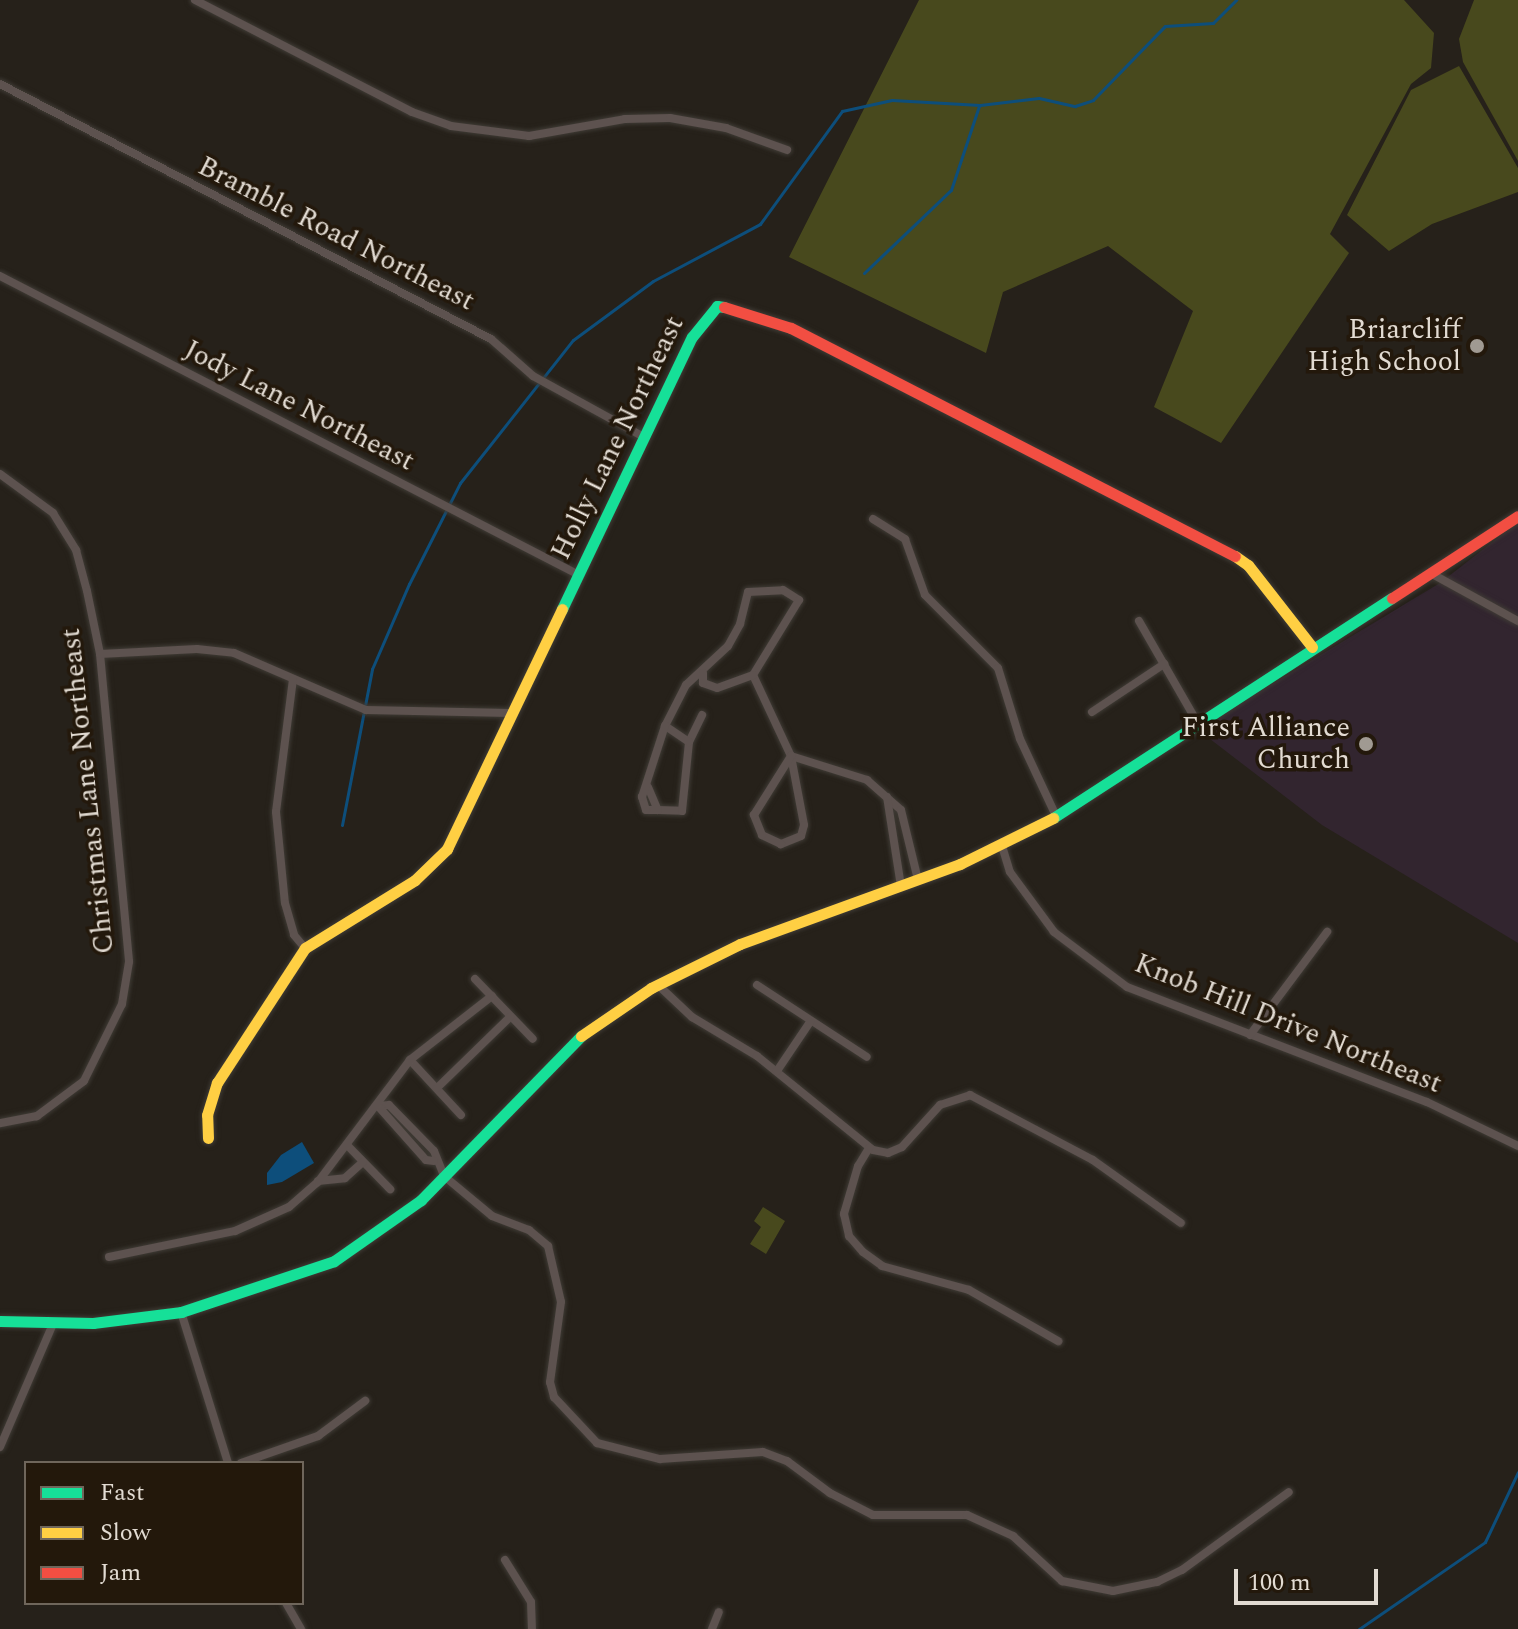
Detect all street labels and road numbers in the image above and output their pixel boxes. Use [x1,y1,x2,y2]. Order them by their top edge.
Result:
street label: Bramble Road Northeast [192,150,480,318]
street label: Holly Lane Northeast [544,311,692,565]
street label: Jody Lane Northeast [178,333,420,479]
street label: Christmas Lane Northeast [54,626,122,956]
street label: Knob Hill Drive Northeast [1129,947,1447,1101]

